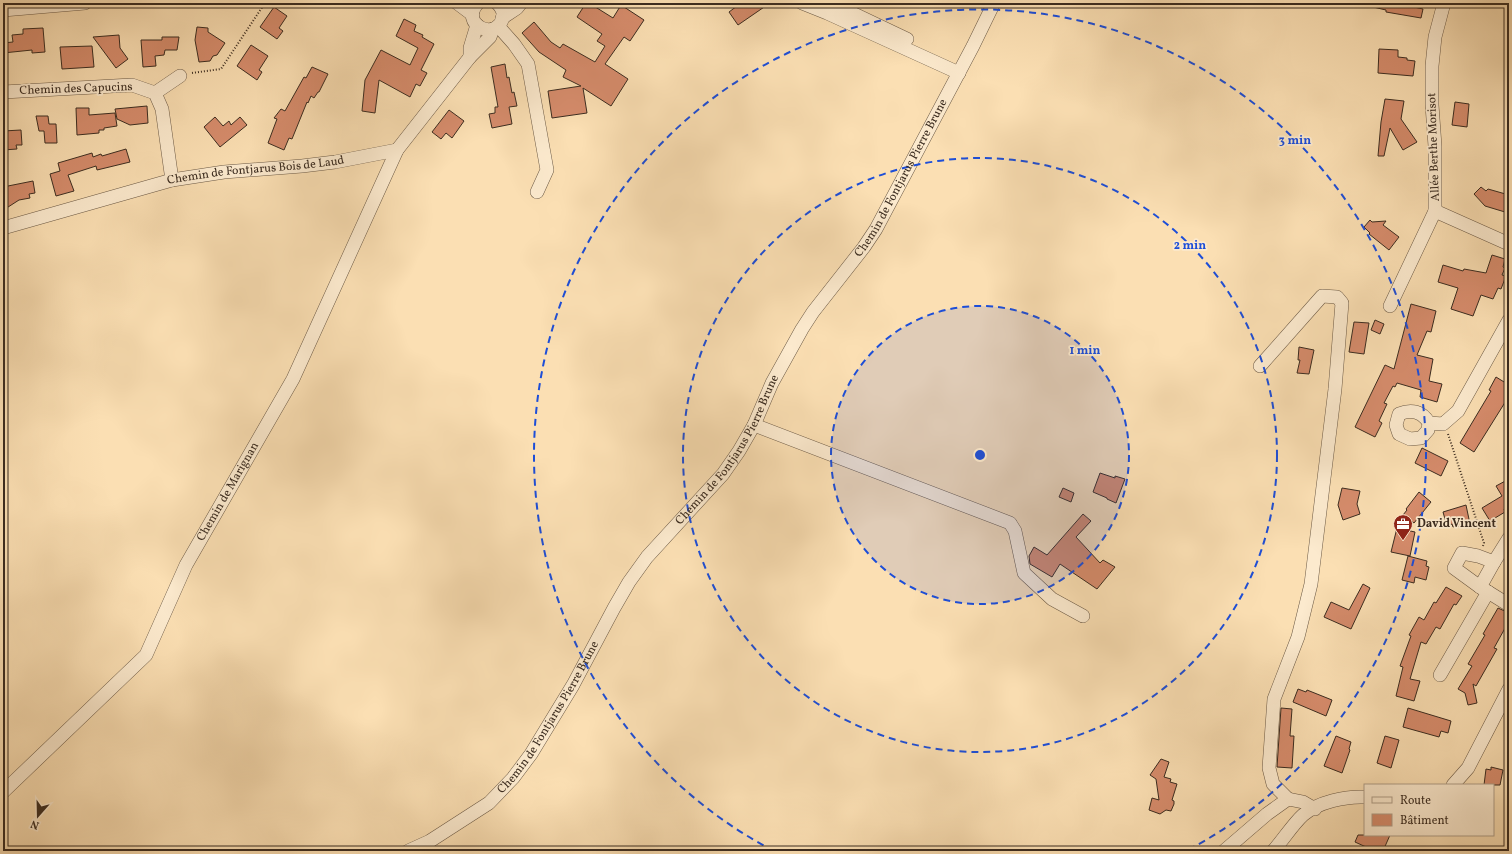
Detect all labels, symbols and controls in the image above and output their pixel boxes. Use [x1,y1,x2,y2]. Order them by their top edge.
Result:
street label: Chemin des Capucins [19,79,133,99]
street label: Allée Berthe Morisot [1424,92,1444,202]
street label: Chemin de Fontjarus Pierre Brune [851,96,952,261]
text: 3 min [1279,133,1311,149]
street label: Chemin de Fontjarus Bois de Laud [165,152,346,189]
text: 2 min [1174,238,1206,254]
text: 1 min [1070,343,1101,359]
street label: Chemin de Fontjarus Pierre Brune [672,372,783,529]
street label: Chemin de Marignan [193,439,263,544]
centre of rings [973,448,987,462]
office icon: David Vincent [1392,513,1414,541]
place label: David Vincent [1417,516,1496,532]
street label: Chemin de Fontjarus Pierre Brune [494,638,603,798]
legend [1364,784,1494,836]
text: Route [1400,793,1431,809]
north arrow [18,796,58,836]
text: Bâtiment [1400,813,1449,829]
text: N [29,816,41,832]

